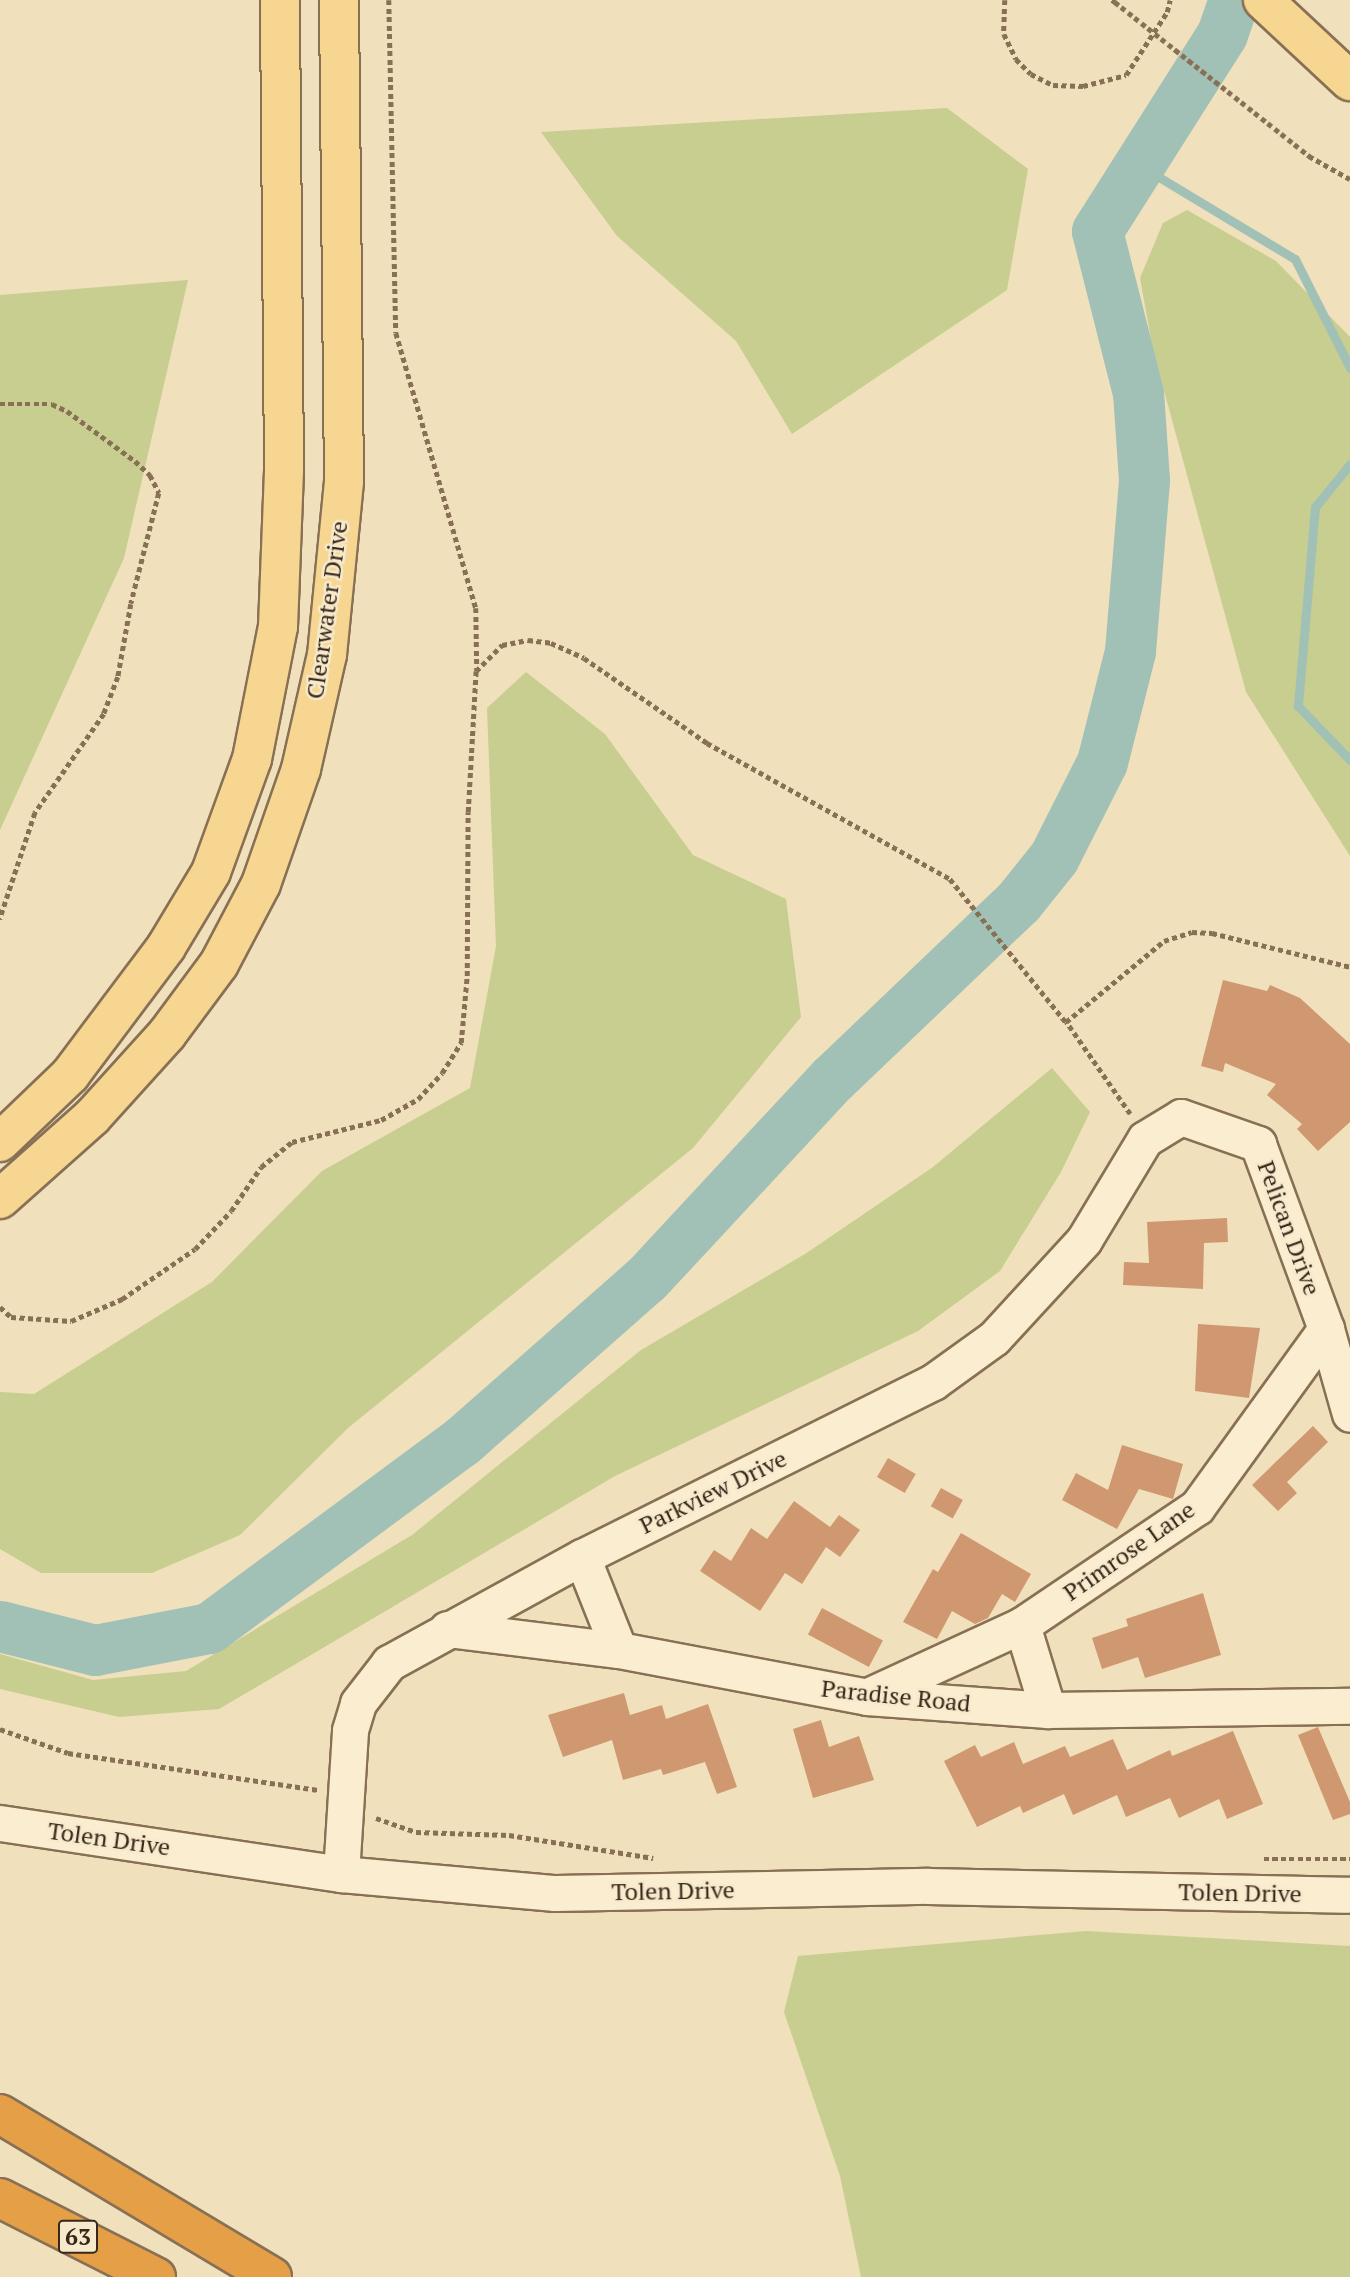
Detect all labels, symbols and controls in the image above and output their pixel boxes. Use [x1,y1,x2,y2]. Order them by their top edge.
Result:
street label: Clearwater Drive [300,519,354,701]
street label: Pelican Drive [1251,1157,1327,1299]
street label: Parkview Drive [635,1444,791,1540]
street label: Primrose Lane [1058,1495,1200,1607]
street label: Paradise Road [820,1674,972,1718]
street label: Tolen Drive [46,1816,172,1862]
street label: Tolen Drive [611,1876,735,1906]
street label: Tolen Drive [1178,1878,1302,1908]
road number: 63 [57,2218,99,2256]

